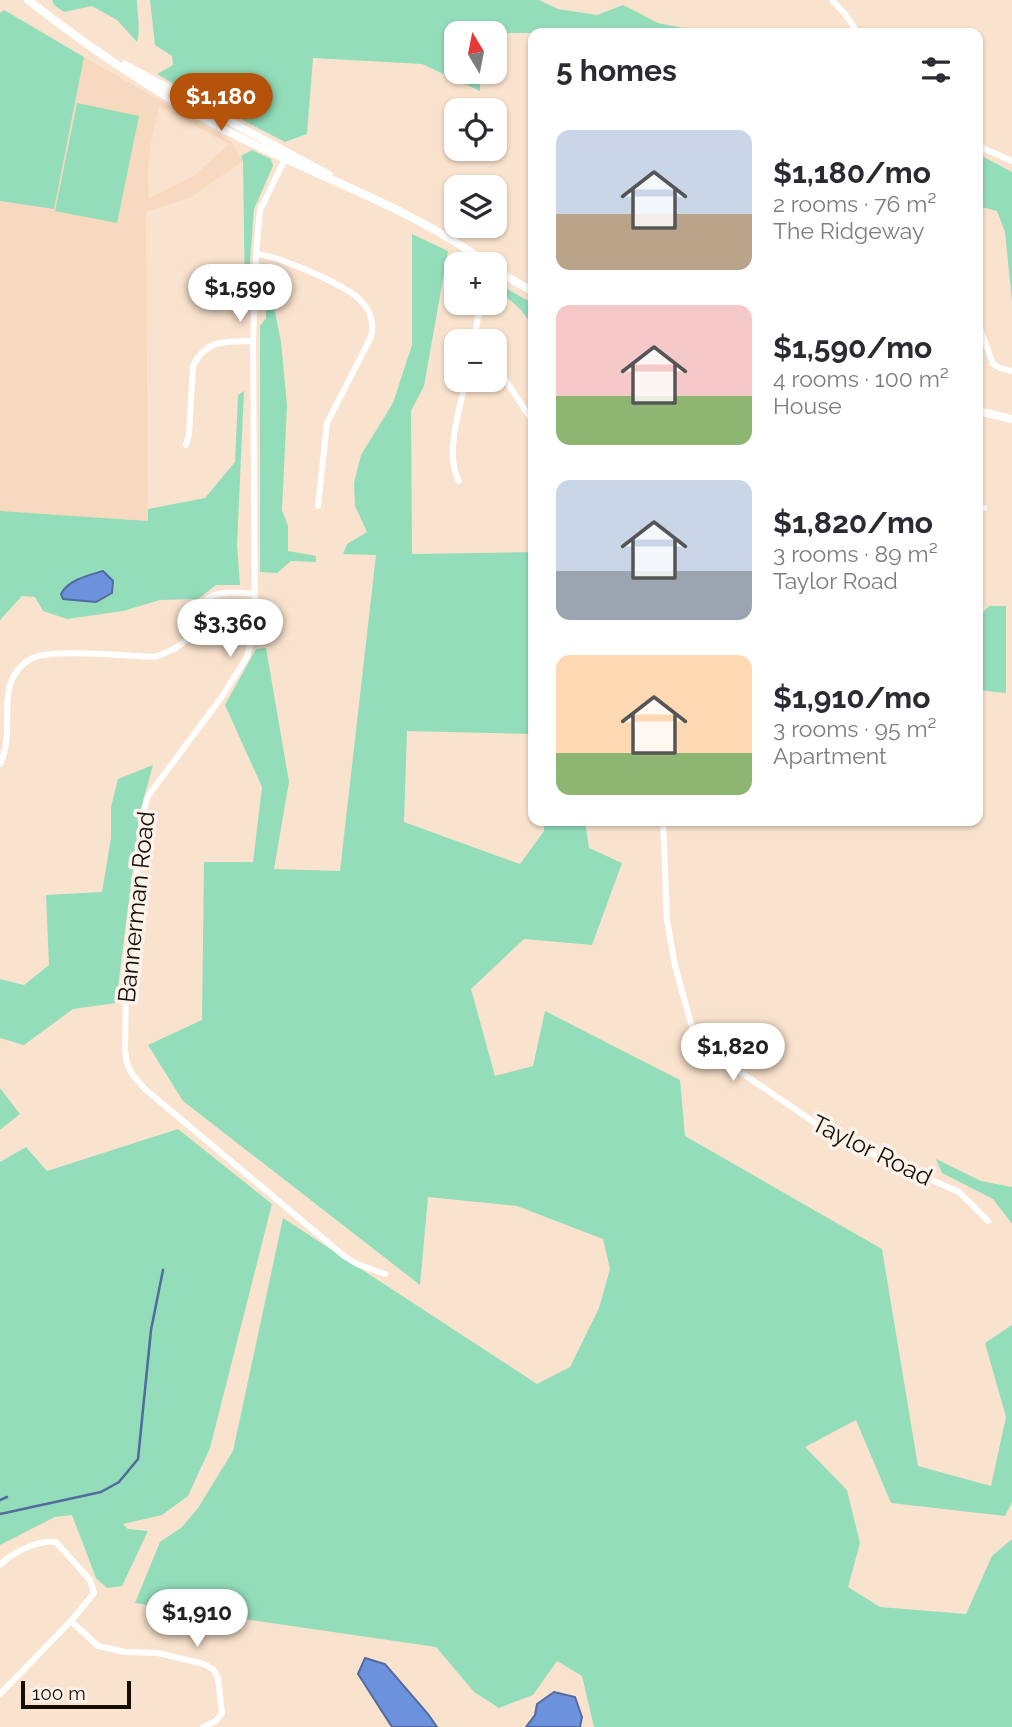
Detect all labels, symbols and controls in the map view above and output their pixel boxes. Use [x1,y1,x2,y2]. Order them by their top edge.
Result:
north arrow [444,21,508,84]
map controls [444,21,507,392]
icon: filters [917,51,955,89]
text: 5 homes [556,53,677,88]
pin: $1,180 [164,74,278,133]
text: $1,180 [186,82,256,109]
button: locate [444,98,507,161]
text: $1,180/mo [773,155,931,190]
icon: home [612,158,696,242]
button: layers [444,175,507,238]
text: 2 rooms · 76 m² [773,190,936,217]
text: The Ridgeway [773,217,924,244]
button: + [444,252,507,315]
pin: $1,590 [183,264,297,324]
text: $1,590 [204,273,276,300]
button: − [444,329,507,392]
text: $1,590/mo [773,330,932,365]
icon: home [612,333,696,417]
text: 4 rooms · 100 m² [773,365,949,392]
text: House [773,392,842,419]
text: $1,820/mo [773,505,933,540]
icon: home [612,508,696,592]
text: 3 rooms · 89 m² [773,540,938,567]
text: Taylor Road [773,567,898,594]
pin: $3,360 [173,600,287,659]
text: $3,360 [193,608,267,635]
text: $1,910/mo [773,680,930,715]
icon: home [612,683,696,767]
text: 3 rooms · 95 m² [773,715,936,742]
text: Apartment [773,742,887,769]
street label: Bannerman Road [112,810,160,1004]
pin: $1,820 [676,1024,790,1083]
text: $1,820 [697,1032,769,1059]
street label: Taylor Road [807,1108,937,1192]
pin: $1,910 [140,1590,254,1649]
text: $1,910 [162,1598,232,1625]
scale bar [21,1678,131,1710]
text: 100 m [32,1682,86,1704]

